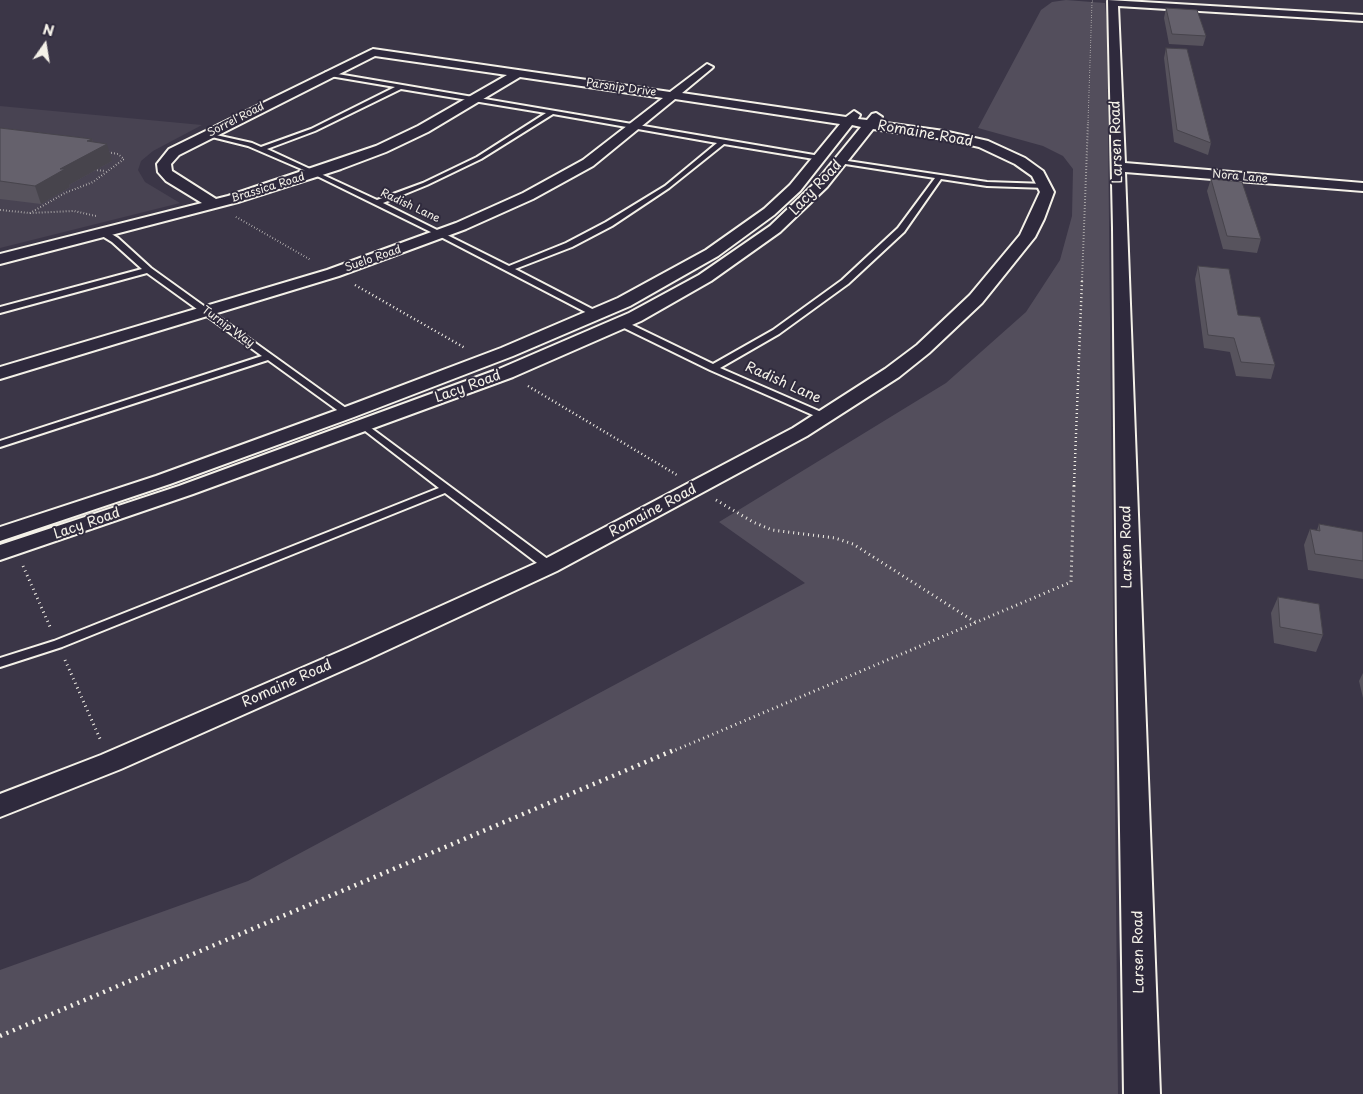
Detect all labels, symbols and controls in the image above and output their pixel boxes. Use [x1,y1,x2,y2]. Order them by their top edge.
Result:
text: N [41,18,56,41]
north arrow [20,20,70,70]
street label: Parsnip Drive [585,77,657,99]
street label: Sorrel Road [205,100,267,140]
street label: Larsen Road [1107,100,1127,184]
street label: Romaine Road [876,117,974,151]
street label: Lacy Road [786,157,846,219]
street label: Nora Lane [1212,168,1268,186]
street label: Brassica Road [230,171,306,205]
street label: Radish Lane [378,186,442,226]
street label: Suelo Road [343,243,403,275]
street label: Turnip Way [199,304,257,350]
street label: Radish Lane [742,359,824,407]
street label: Lacy Road [433,367,503,407]
street label: Romaine Road [606,481,700,541]
street label: Lacy Road [52,505,122,543]
street label: Larsen Road [1118,505,1136,589]
street label: Romaine Road [239,657,335,711]
street label: Larsen Road [1130,910,1148,994]

